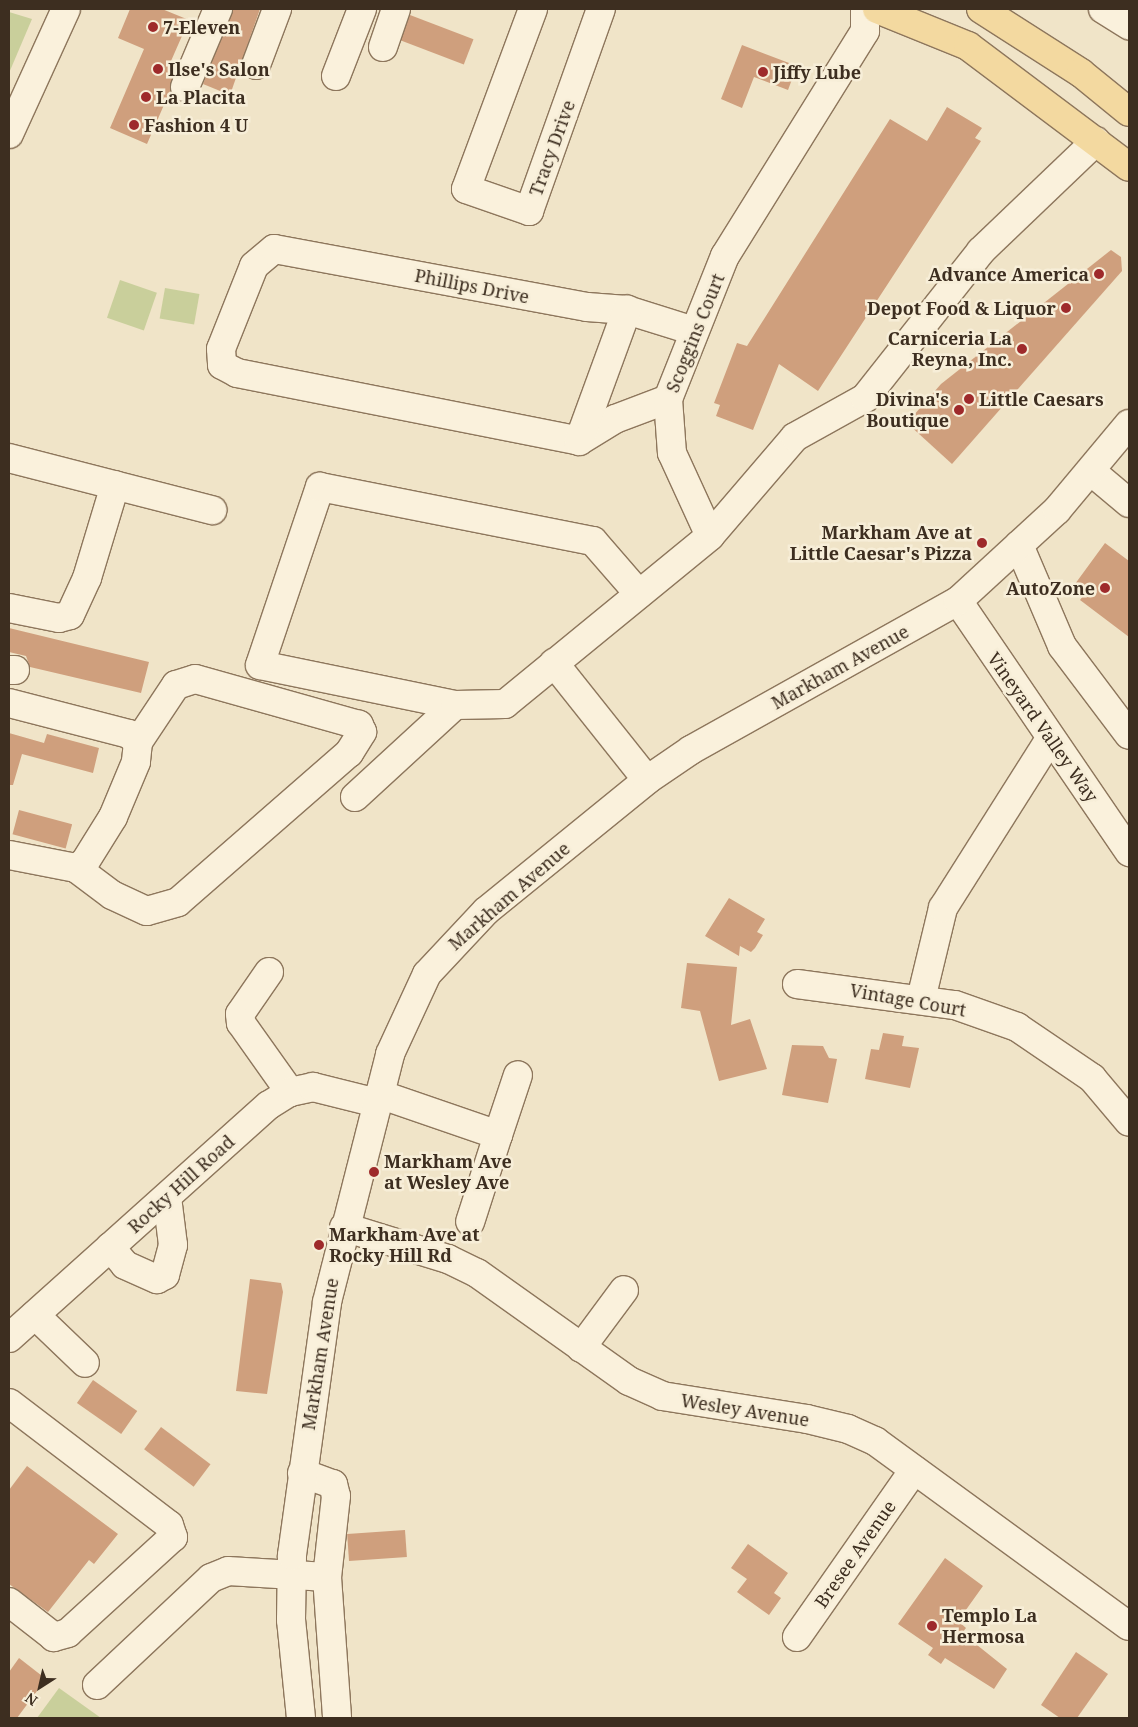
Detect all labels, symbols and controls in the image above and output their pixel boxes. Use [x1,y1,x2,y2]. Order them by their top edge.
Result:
place label: 7-Eleven [163,16,240,38]
marker: 7-Eleven [147,21,159,33]
place label: Ilse's Salon [168,58,270,80]
place label: Jiffy Lube [773,61,861,83]
marker: Ilse's Salon [152,63,164,75]
marker: Jiffy Lube [757,66,769,78]
place label: La Placita [156,86,246,108]
marker: La Placita [140,91,152,103]
street label: Tracy Drive [525,97,579,199]
place label: Fashion 4 U [144,114,248,136]
marker: Fashion 4 U [128,119,140,131]
place label: Advance America [928,263,1089,285]
street label: Phillips Drive [413,264,531,308]
marker: Advance America [1093,268,1105,280]
street label: Scoggins Court [661,270,729,396]
place label: Depot Food & Liquor [867,297,1056,319]
marker: Depot Food & Liquor [1060,302,1072,314]
place label: Carniceria La Reyna, Inc. [888,328,1012,370]
marker: Carniceria La Reyna, Inc. [1016,343,1028,355]
place label: Little Caesars [979,388,1104,410]
place label: Divina's Boutique [866,389,949,432]
marker: Little Caesars [963,393,975,405]
marker: Divina's Boutique [953,404,965,416]
place label: Markham Ave at Little Caesar's Pizza [790,522,972,564]
marker: Markham Ave at Little Caesar's Pizza [976,537,988,549]
place label: AutoZone [1006,577,1095,599]
marker: AutoZone [1099,582,1111,594]
street label: Markham Avenue [768,620,912,714]
street label: Vineyard Valley Way [983,648,1103,806]
street label: Markham Avenue [444,837,574,955]
street label: Vintage Court [848,979,968,1021]
street label: Rocky Hill Road [123,1131,239,1237]
place label: Markham Ave at Wesley Ave [384,1151,512,1194]
marker: Markham Ave at Wesley Ave [368,1166,380,1178]
place label: Markham Ave at Rocky Hill Rd [329,1224,479,1266]
marker: Markham Ave at Rocky Hill Rd [313,1239,325,1251]
street label: Markham Avenue [297,1276,343,1432]
street label: Wesley Avenue [679,1389,811,1431]
street label: Bresee Avenue [810,1496,900,1612]
place label: Templo La Hermosa [942,1605,1037,1648]
marker: Templo La Hermosa [926,1620,938,1632]
north arrow [15,1662,65,1712]
text: N [21,1689,41,1711]

